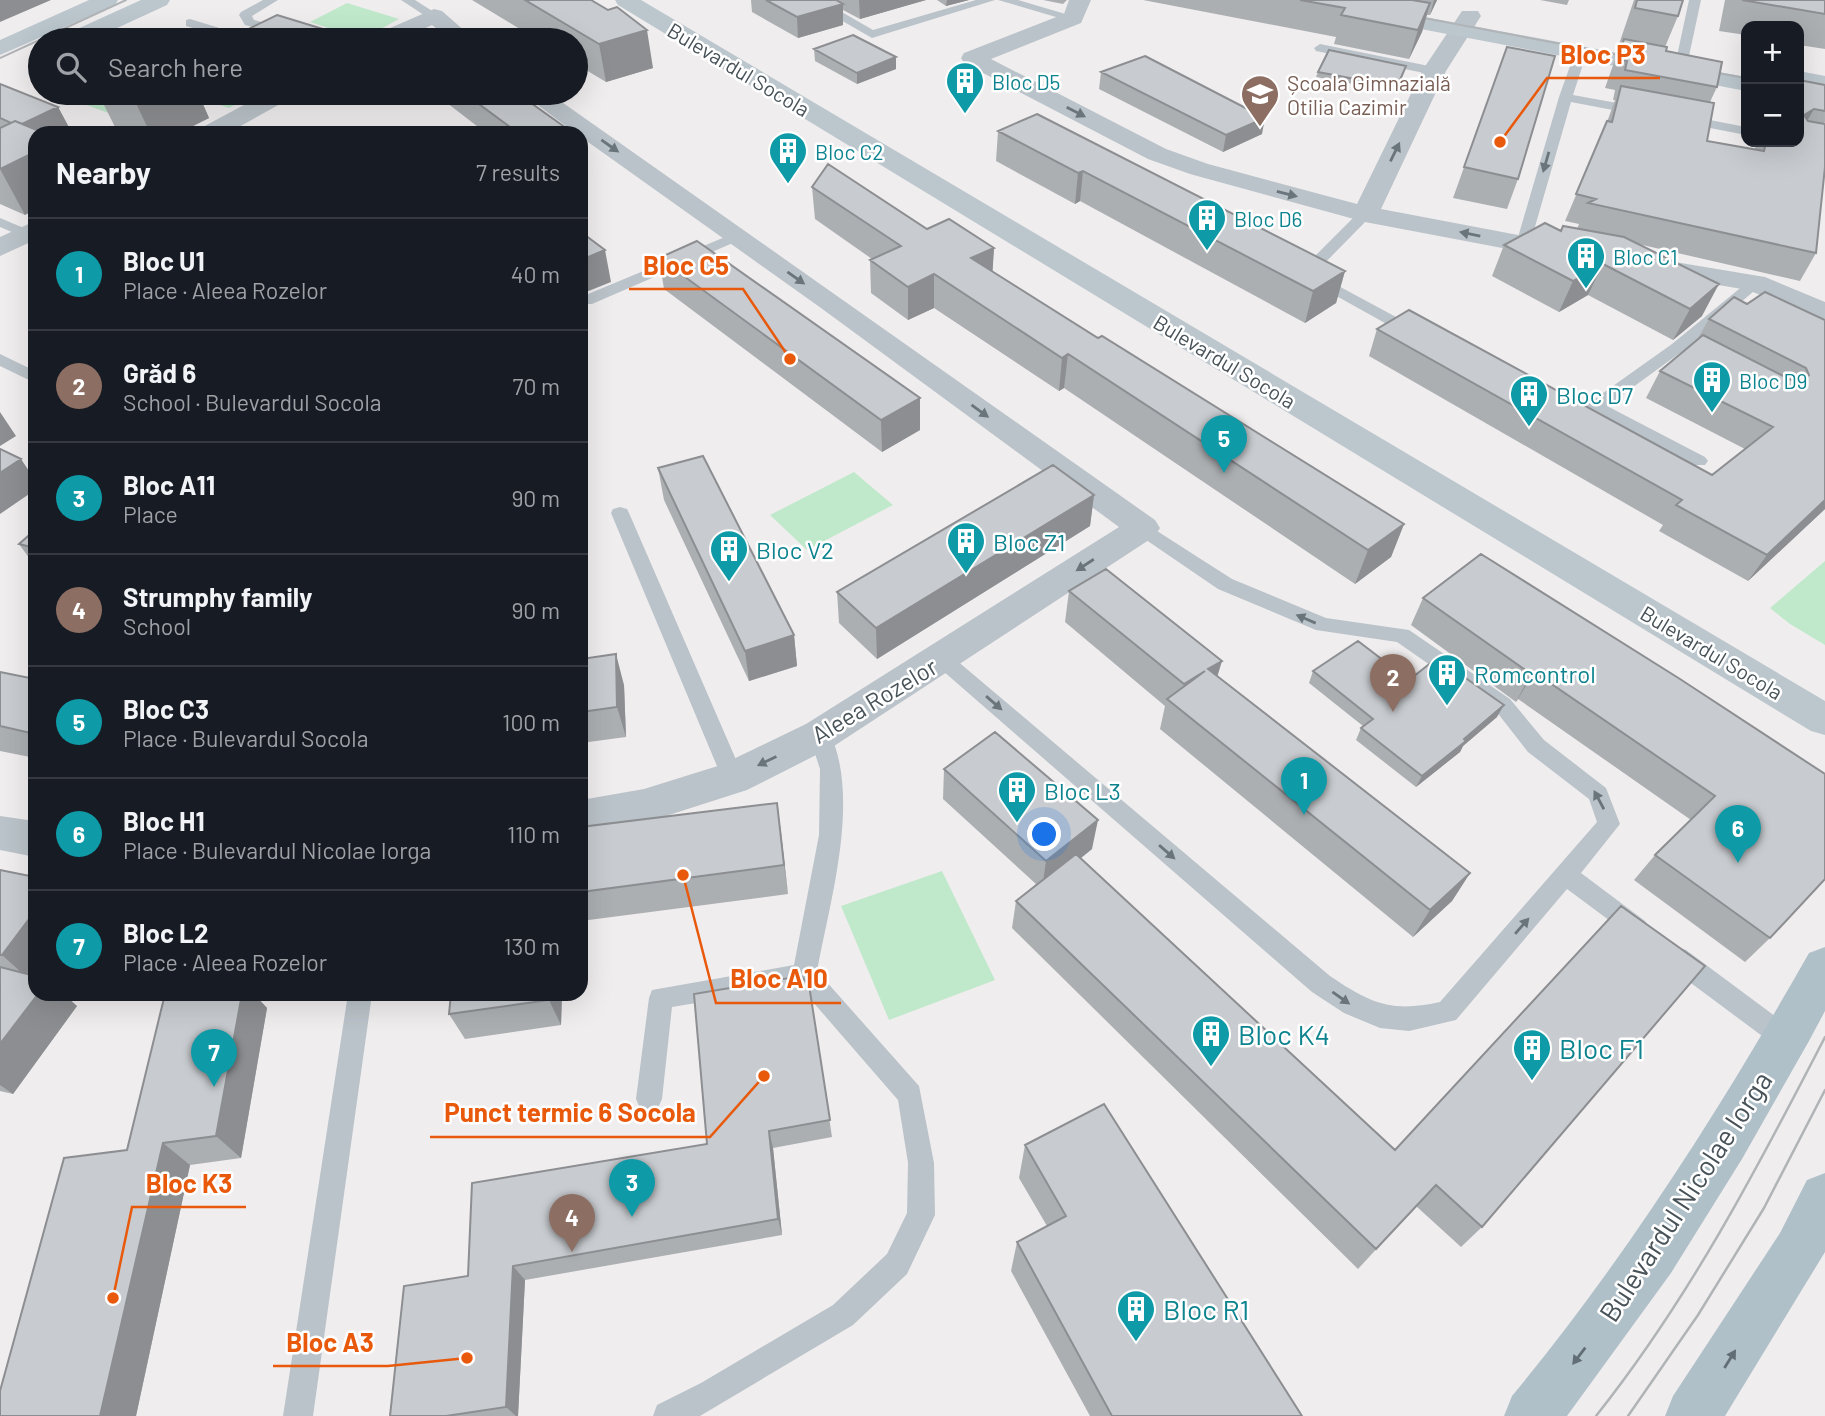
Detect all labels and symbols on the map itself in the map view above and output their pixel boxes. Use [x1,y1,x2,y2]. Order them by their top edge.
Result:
street label: Bulevardul Socola [663,17,815,121]
callout: Bloc P3 [1547,31,1660,78]
text: Bloc P3 [1560,38,1646,69]
building icon: Bloc D5 [944,60,986,115]
place label: Bloc D5 [992,69,1060,94]
place label: Școala Gimnazială Otilia Cazimir [1287,70,1451,119]
school or university icon: Școala Gimnazială Otilia Cazimir [1239,73,1281,128]
one-way arrow [1066,106,1086,117]
building icon: Bloc C2 [767,130,809,185]
one-way arrow [601,139,619,153]
place label: Bloc C2 [815,139,884,164]
one-way arrow [1389,142,1401,162]
one-way arrow [1540,151,1551,173]
one-way arrow [1276,189,1298,200]
building icon: Bloc D6 [1186,197,1228,252]
place label: Bloc D6 [1234,206,1302,231]
one-way arrow [1459,228,1481,239]
building icon: Bloc C1 [1565,235,1607,290]
callout: Bloc C5 [629,242,743,289]
place label: Bloc C1 [1613,244,1678,269]
text: Bloc C5 [643,249,729,280]
one-way arrow [787,271,805,285]
street label: Bulevardul Socola [1149,309,1301,413]
building icon: Bloc D9 [1691,359,1733,414]
place label: Bloc D9 [1739,368,1807,393]
building icon: Bloc D7 [1508,373,1550,428]
place label: Bloc D7 [1556,380,1633,409]
one-way arrow [971,404,989,418]
pin: 5 [1201,415,1247,473]
building icon: Bloc Z1 [945,520,987,575]
place label: Bloc Z1 [993,527,1066,556]
building icon: Bloc V2 [708,528,750,583]
place label: Bloc V2 [756,535,834,564]
one-way arrow [1076,558,1095,571]
street label: Bulevardul Socola [1636,600,1788,704]
one-way arrow [1296,613,1317,624]
street label: Aleea Rozelor [806,651,942,749]
building icon: Romcontrol [1426,652,1468,707]
pin: 2 [1370,654,1416,712]
place label: Romcontrol [1474,659,1596,688]
one-way arrow [985,695,1003,711]
one-way arrow [757,756,777,767]
pin: 1 [1281,757,1327,815]
building icon: Bloc L3 [996,769,1038,824]
place label: Bloc L3 [1044,776,1121,805]
one-way arrow [1593,790,1605,810]
pin: 6 [1715,805,1761,863]
your location [1027,817,1061,851]
one-way arrow [1158,844,1176,860]
one-way arrow [1514,917,1529,934]
callout: Bloc A10 [716,956,841,1003]
text: Bloc A10 [730,962,828,993]
one-way arrow [1332,991,1350,1005]
building icon: Bloc K4 [1190,1013,1232,1068]
place label: Bloc K4 [1238,1017,1330,1051]
building icon: Bloc F1 [1511,1027,1553,1082]
pin: 7 [191,1029,237,1087]
place label: Bloc F1 [1559,1031,1644,1065]
street label: Bulevardul Nicolae Iorga [1591,1064,1779,1328]
callout: Punct termic 6 Socola [430,1090,710,1137]
text: Punct termic 6 Socola [444,1096,696,1127]
pin: 3 [609,1159,655,1217]
callout: Bloc K3 [132,1160,246,1207]
text: Bloc K3 [146,1167,232,1198]
pin: 4 [549,1194,595,1252]
building icon: Bloc R1 [1115,1288,1157,1343]
place label: Bloc R1 [1163,1292,1249,1326]
callout: Bloc A3 [273,1319,388,1366]
text: Bloc A3 [286,1326,374,1357]
one-way arrow [1572,1346,1587,1364]
one-way arrow [1724,1349,1737,1369]

